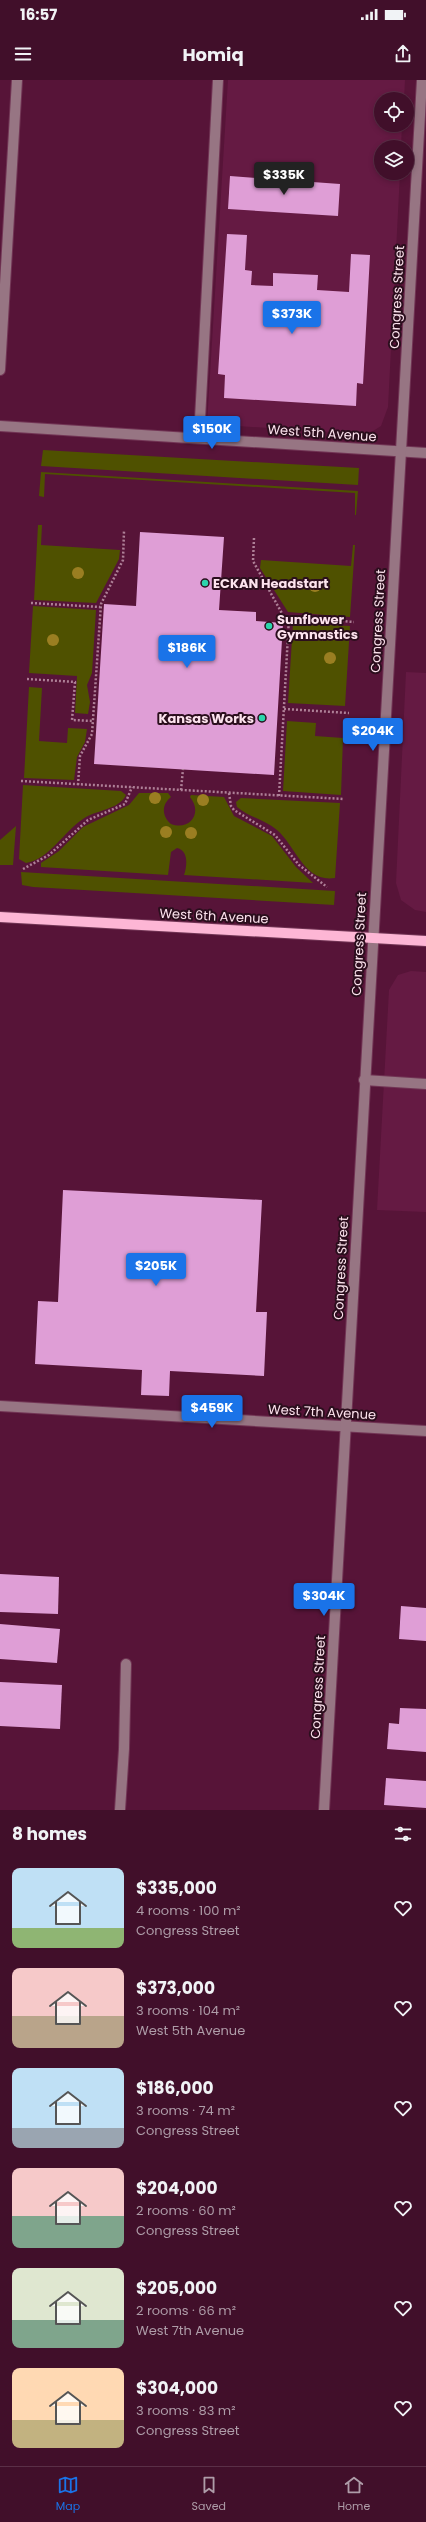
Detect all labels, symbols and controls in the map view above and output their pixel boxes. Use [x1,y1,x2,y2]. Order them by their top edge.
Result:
text: 16:57 [20,4,57,25]
text: Homiq [182,42,244,67]
icon: menu [12,43,34,65]
icon: share [392,43,414,65]
map controls [374,92,414,180]
button: locate [374,92,414,132]
button: layers [374,140,414,180]
pin: $335K [256,162,312,196]
text: $335K [263,165,305,184]
street label: Congress Street [385,245,409,349]
pin: $373K [264,301,320,335]
text: $373K [272,304,312,323]
pin: $150K [184,416,240,450]
text: $150K [192,419,232,438]
street label: West 5th Avenue [267,420,377,446]
street label: Congress Street [366,569,390,673]
place label: ECKAN Headstart [213,574,328,593]
marker: ECKAN Headstart [200,578,210,588]
place label: Sunflower Gymnastics [277,610,358,644]
marker: Sunflower Gymnastics [264,621,274,631]
pin: $186K [159,635,215,669]
text: $186K [167,638,207,657]
place label: Kansas Works [158,709,254,728]
marker: Kansas Works [257,713,267,723]
pin: $204K [345,718,401,752]
text: $204K [352,721,394,740]
street label: Congress Street [347,892,371,996]
street label: West 6th Avenue [159,904,269,928]
street label: Congress Street [329,1216,353,1320]
pin: $205K [128,1253,184,1287]
text: $205K [135,1256,177,1275]
pin: $459K [184,1395,240,1429]
text: $459K [191,1398,233,1417]
street label: West 7th Avenue [267,1400,377,1424]
pin: $304K [296,1583,352,1617]
text: $304K [303,1586,345,1605]
street label: Congress Street [306,1635,330,1739]
text: 8 homes [12,1822,87,1846]
icon: filters [392,1823,414,1845]
text: $335,000 [136,1876,217,1900]
icon: home [44,1884,92,1932]
icon: heart [392,1897,414,1919]
text: 4 rooms · 100 m² [136,1901,241,1920]
text: Congress Street [136,1921,239,1940]
text: $373,000 [136,1976,215,2000]
icon: home [44,1984,92,2032]
icon: heart [392,1997,414,2019]
text: 3 rooms · 104 m² [136,2001,240,2020]
text: West 5th Avenue [136,2021,245,2040]
text: $186,000 [136,2076,214,2100]
icon: home [44,2084,92,2132]
icon: heart [392,2097,414,2119]
text: 3 rooms · 74 m² [136,2101,235,2120]
text: Congress Street [136,2121,239,2140]
text: $204,000 [136,2176,218,2200]
icon: home [44,2184,92,2232]
icon: heart [392,2197,414,2219]
text: 2 rooms · 60 m² [136,2201,236,2220]
text: Congress Street [136,2221,239,2240]
text: $205,000 [136,2276,217,2300]
icon: home [44,2284,92,2332]
icon: heart [392,2297,414,2319]
text: 2 rooms · 66 m² [136,2301,236,2320]
text: West 7th Avenue [136,2321,244,2340]
text: $304,000 [136,2376,218,2400]
icon: home [44,2384,92,2432]
icon: heart [392,2397,414,2419]
text: 3 rooms · 83 m² [136,2401,236,2420]
text: Congress Street [136,2421,239,2440]
tab: Map [56,2474,80,2515]
tab: Saved [192,2474,226,2515]
tab: Home [337,2474,370,2515]

